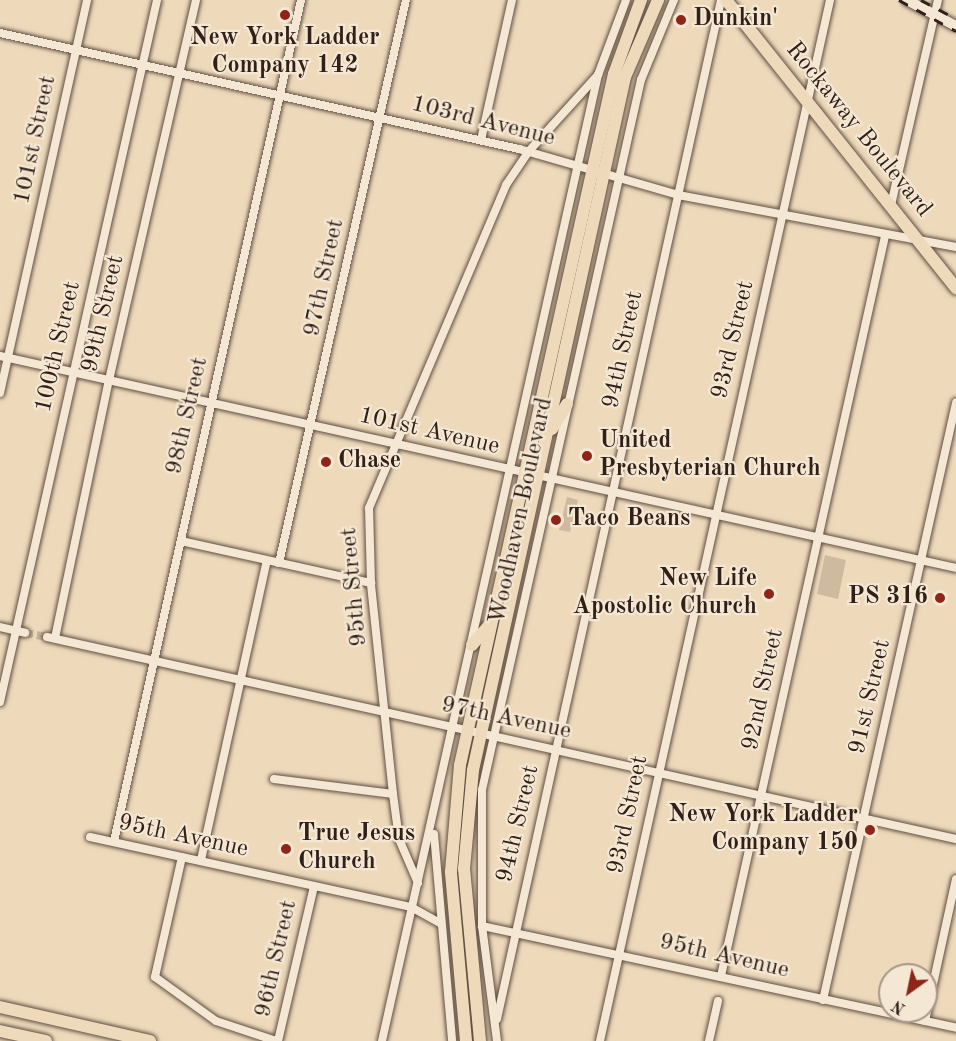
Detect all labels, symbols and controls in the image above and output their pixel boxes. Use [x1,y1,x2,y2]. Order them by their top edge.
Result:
place label: Dunkin' [693,6,778,34]
marker: New York Ladder Company 142 [278,8,292,22]
marker: Dunkin' [674,13,688,27]
place label: New York Ladder Company 142 [190,25,380,81]
street label: Rockaway Boulevard [779,37,937,223]
street label: 101st Street [8,73,64,207]
street label: 103rd Avenue [408,90,558,154]
street label: 97th Street [298,217,352,339]
street label: 99th Street [77,252,131,376]
street label: 93rd Street [706,278,762,402]
street label: 100th Street [30,279,88,415]
street label: 94th Street [597,289,651,411]
street label: 98th Street [161,354,215,478]
street label: Woodhaven Boulevard [484,395,560,627]
street label: 101st Avenue [356,402,502,462]
place label: United Presbyterian Church [599,428,821,484]
place label: Chase [338,448,401,476]
marker: United Presbyterian Church [580,449,594,463]
marker: Chase [319,455,333,469]
place label: Taco Beans [568,506,690,534]
marker: Taco Beans [549,513,563,527]
street label: 95th Street [335,526,375,648]
place label: New Life Apostolic Church [573,566,757,622]
place label: PS 316 [848,584,928,612]
marker: New Life Apostolic Church [762,587,776,601]
marker: PS 316 [933,591,947,605]
street label: 92nd Street [737,627,791,753]
street label: 91st Street [844,637,898,757]
street label: 97th Avenue [438,691,574,747]
street label: 93rd Street [602,753,656,877]
street label: 94th Street [492,762,546,886]
place label: New York Ladder Company 150 [669,802,858,858]
street label: 95th Avenue [115,809,251,865]
place label: True Jesus Church [298,821,415,877]
marker: New York Ladder Company 150 [863,823,877,837]
marker: True Jesus Church [279,842,293,856]
street label: 96th Street [250,897,304,1021]
street label: 95th Avenue [656,928,792,986]
north arrow [878,963,938,1023]
text: N [890,996,909,1016]

